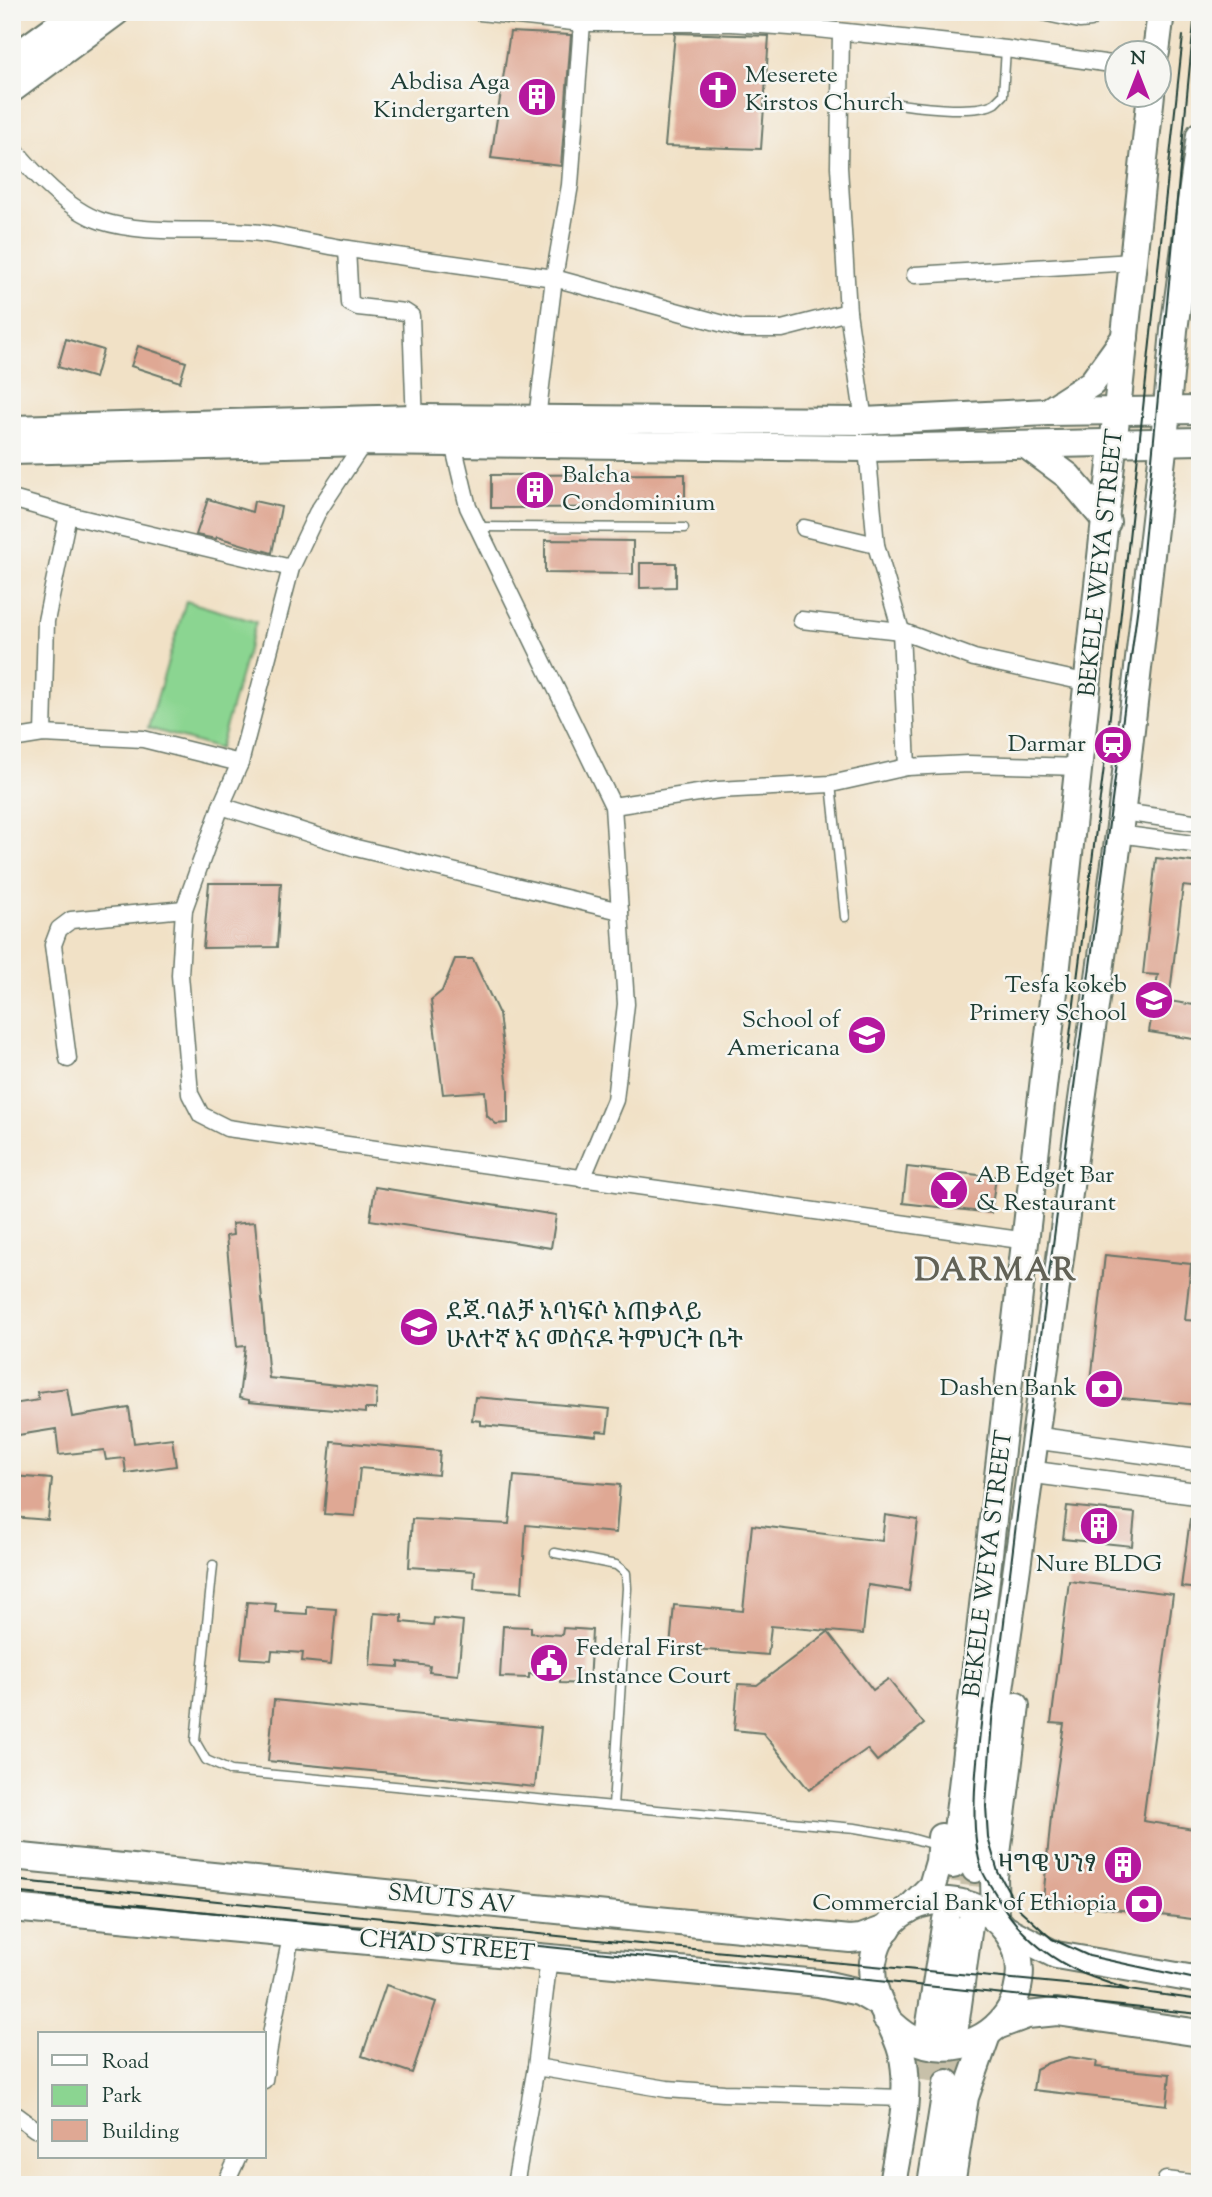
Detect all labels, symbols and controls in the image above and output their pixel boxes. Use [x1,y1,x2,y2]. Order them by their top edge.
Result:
north arrow [1104,38,1174,108]
text: N [1130,46,1146,73]
place label: Meserete Kirstos Church [745,59,904,121]
place label: Abdisa Aga Kindergarten [373,66,510,128]
church icon: Meserete Kirstos Church [697,69,739,111]
building icon: Abdisa Aga Kindergarten [516,76,558,118]
street label: BEKELE WEYA STREET [1071,427,1133,699]
place label: Balcha Condominium [562,459,716,521]
building icon: Balcha Condominium [514,469,556,511]
station icon: Darmar [1092,724,1134,766]
place label: Darmar [1008,728,1086,762]
place label: Tesfa kokeb Primery School [969,969,1127,1031]
school or university icon: Tesfa kokeb Primery School [1133,979,1175,1021]
place label: School of Americana [727,1004,842,1066]
school or university icon: School of Americana [846,1014,888,1056]
place label: AB Edget Bar & Restaurant [976,1159,1116,1221]
bar icon: AB Edget Bar & Restaurant [928,1169,970,1211]
district label: DARMAR [914,1249,1078,1295]
place label: ደጃ.ባልቻ አባነፍሶ አጠቃላይ ሁለተኛ እና መሰናዶ ትምህርት ቤት [446,1296,743,1358]
school or university icon: ደጃ.ባልቻ አባነፍሶ አጠቃላይ ሁለተኛ እና መሰናዶ ትምህርት ቤት [398,1306,440,1348]
bank icon: Dashen Bank [1083,1368,1125,1410]
place label: Dashen Bank [940,1372,1077,1406]
street label: BEKELE WEYA STREET [956,1428,1022,1700]
building icon: Nure BLDG [1078,1505,1120,1547]
place label: Nure BLDG [1036,1548,1162,1582]
place label: Federal First Instance Court [576,1632,731,1694]
public building icon: Federal First Instance Court [528,1642,570,1684]
building icon: ዛግዌ ህንፃ [1102,1844,1144,1886]
place label: ዛግዌ ህንፃ [998,1848,1096,1882]
street label: SMUTS AV [386,1876,516,1924]
bank icon: Commercial Bank of Ethiopia [1123,1883,1165,1925]
place label: Commercial Bank of Ethiopia [812,1887,1117,1921]
street label: CHAD STREET [358,1922,536,1972]
legend [38,2032,266,2158]
text: Road [102,2048,149,2078]
text: Park [102,2082,143,2112]
text: Building [102,2118,179,2148]

